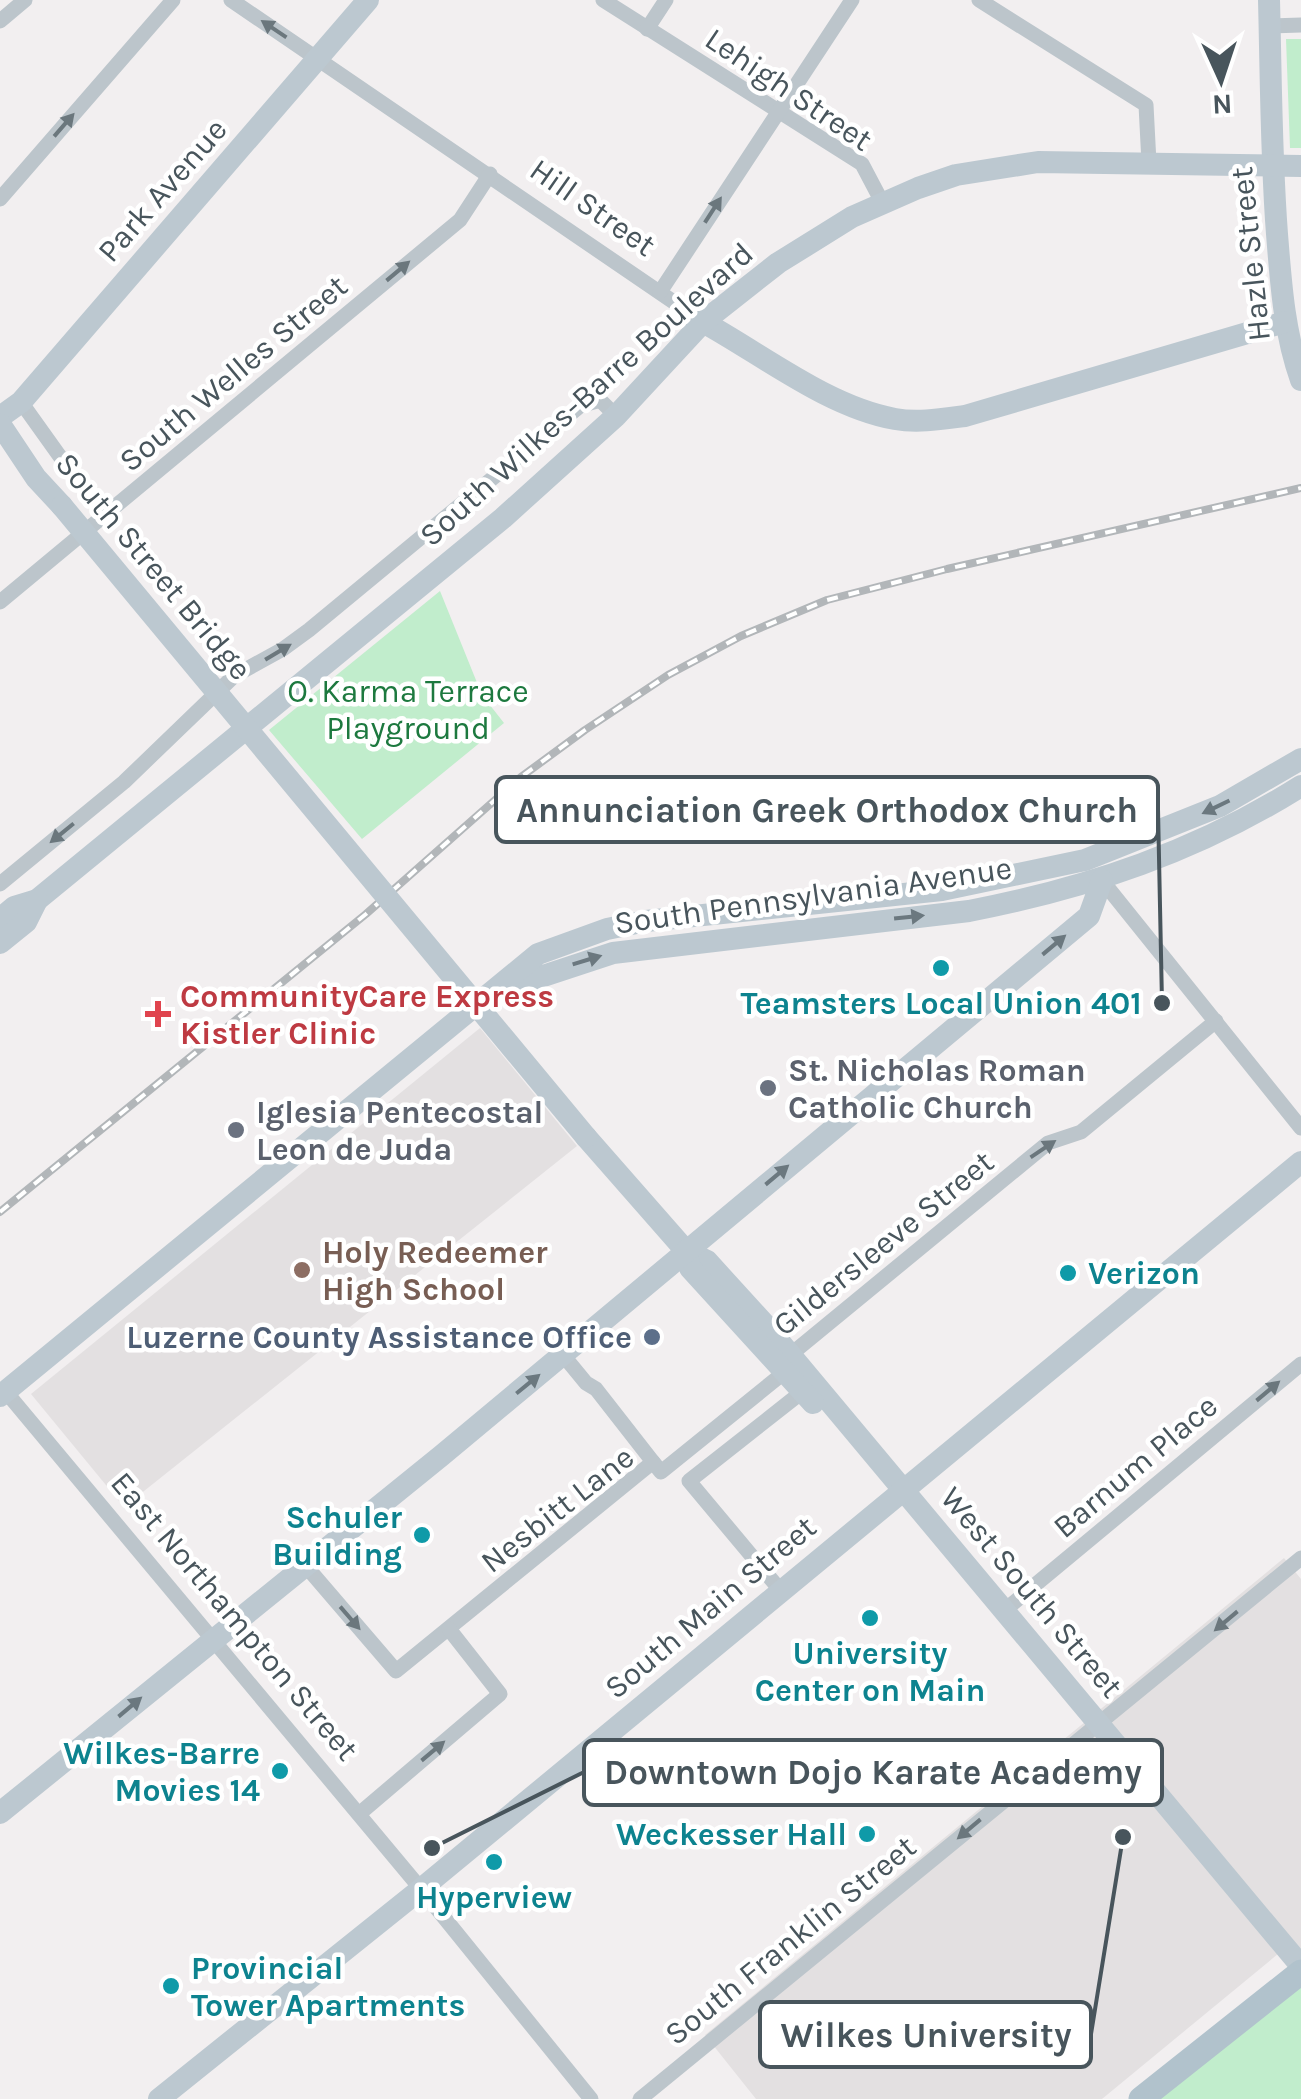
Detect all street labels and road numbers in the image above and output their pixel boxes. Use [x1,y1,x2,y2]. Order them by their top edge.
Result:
street label: Lehigh Street [698,20,879,159]
street label: Park Avenue [90,111,235,270]
street label: Hill Street [523,151,662,264]
street label: Hazle Street [1223,165,1278,343]
street label: South Wilkes-Barre Boulevard [412,235,761,554]
street label: South Welles Street [112,267,355,479]
street label: South Street Bridge [48,445,259,687]
street label: South Pennsylvania Avenue [612,849,1014,942]
street label: Gildersleeve Street [766,1143,1001,1344]
street label: Barnum Place [1046,1387,1225,1546]
street label: Nesbitt Lane [474,1438,641,1580]
street label: East Northampton Street [103,1465,366,1768]
street label: West South Street [933,1480,1130,1705]
street label: South Main Street [597,1508,823,1706]
street label: South Franklin Street [658,1828,923,2053]

